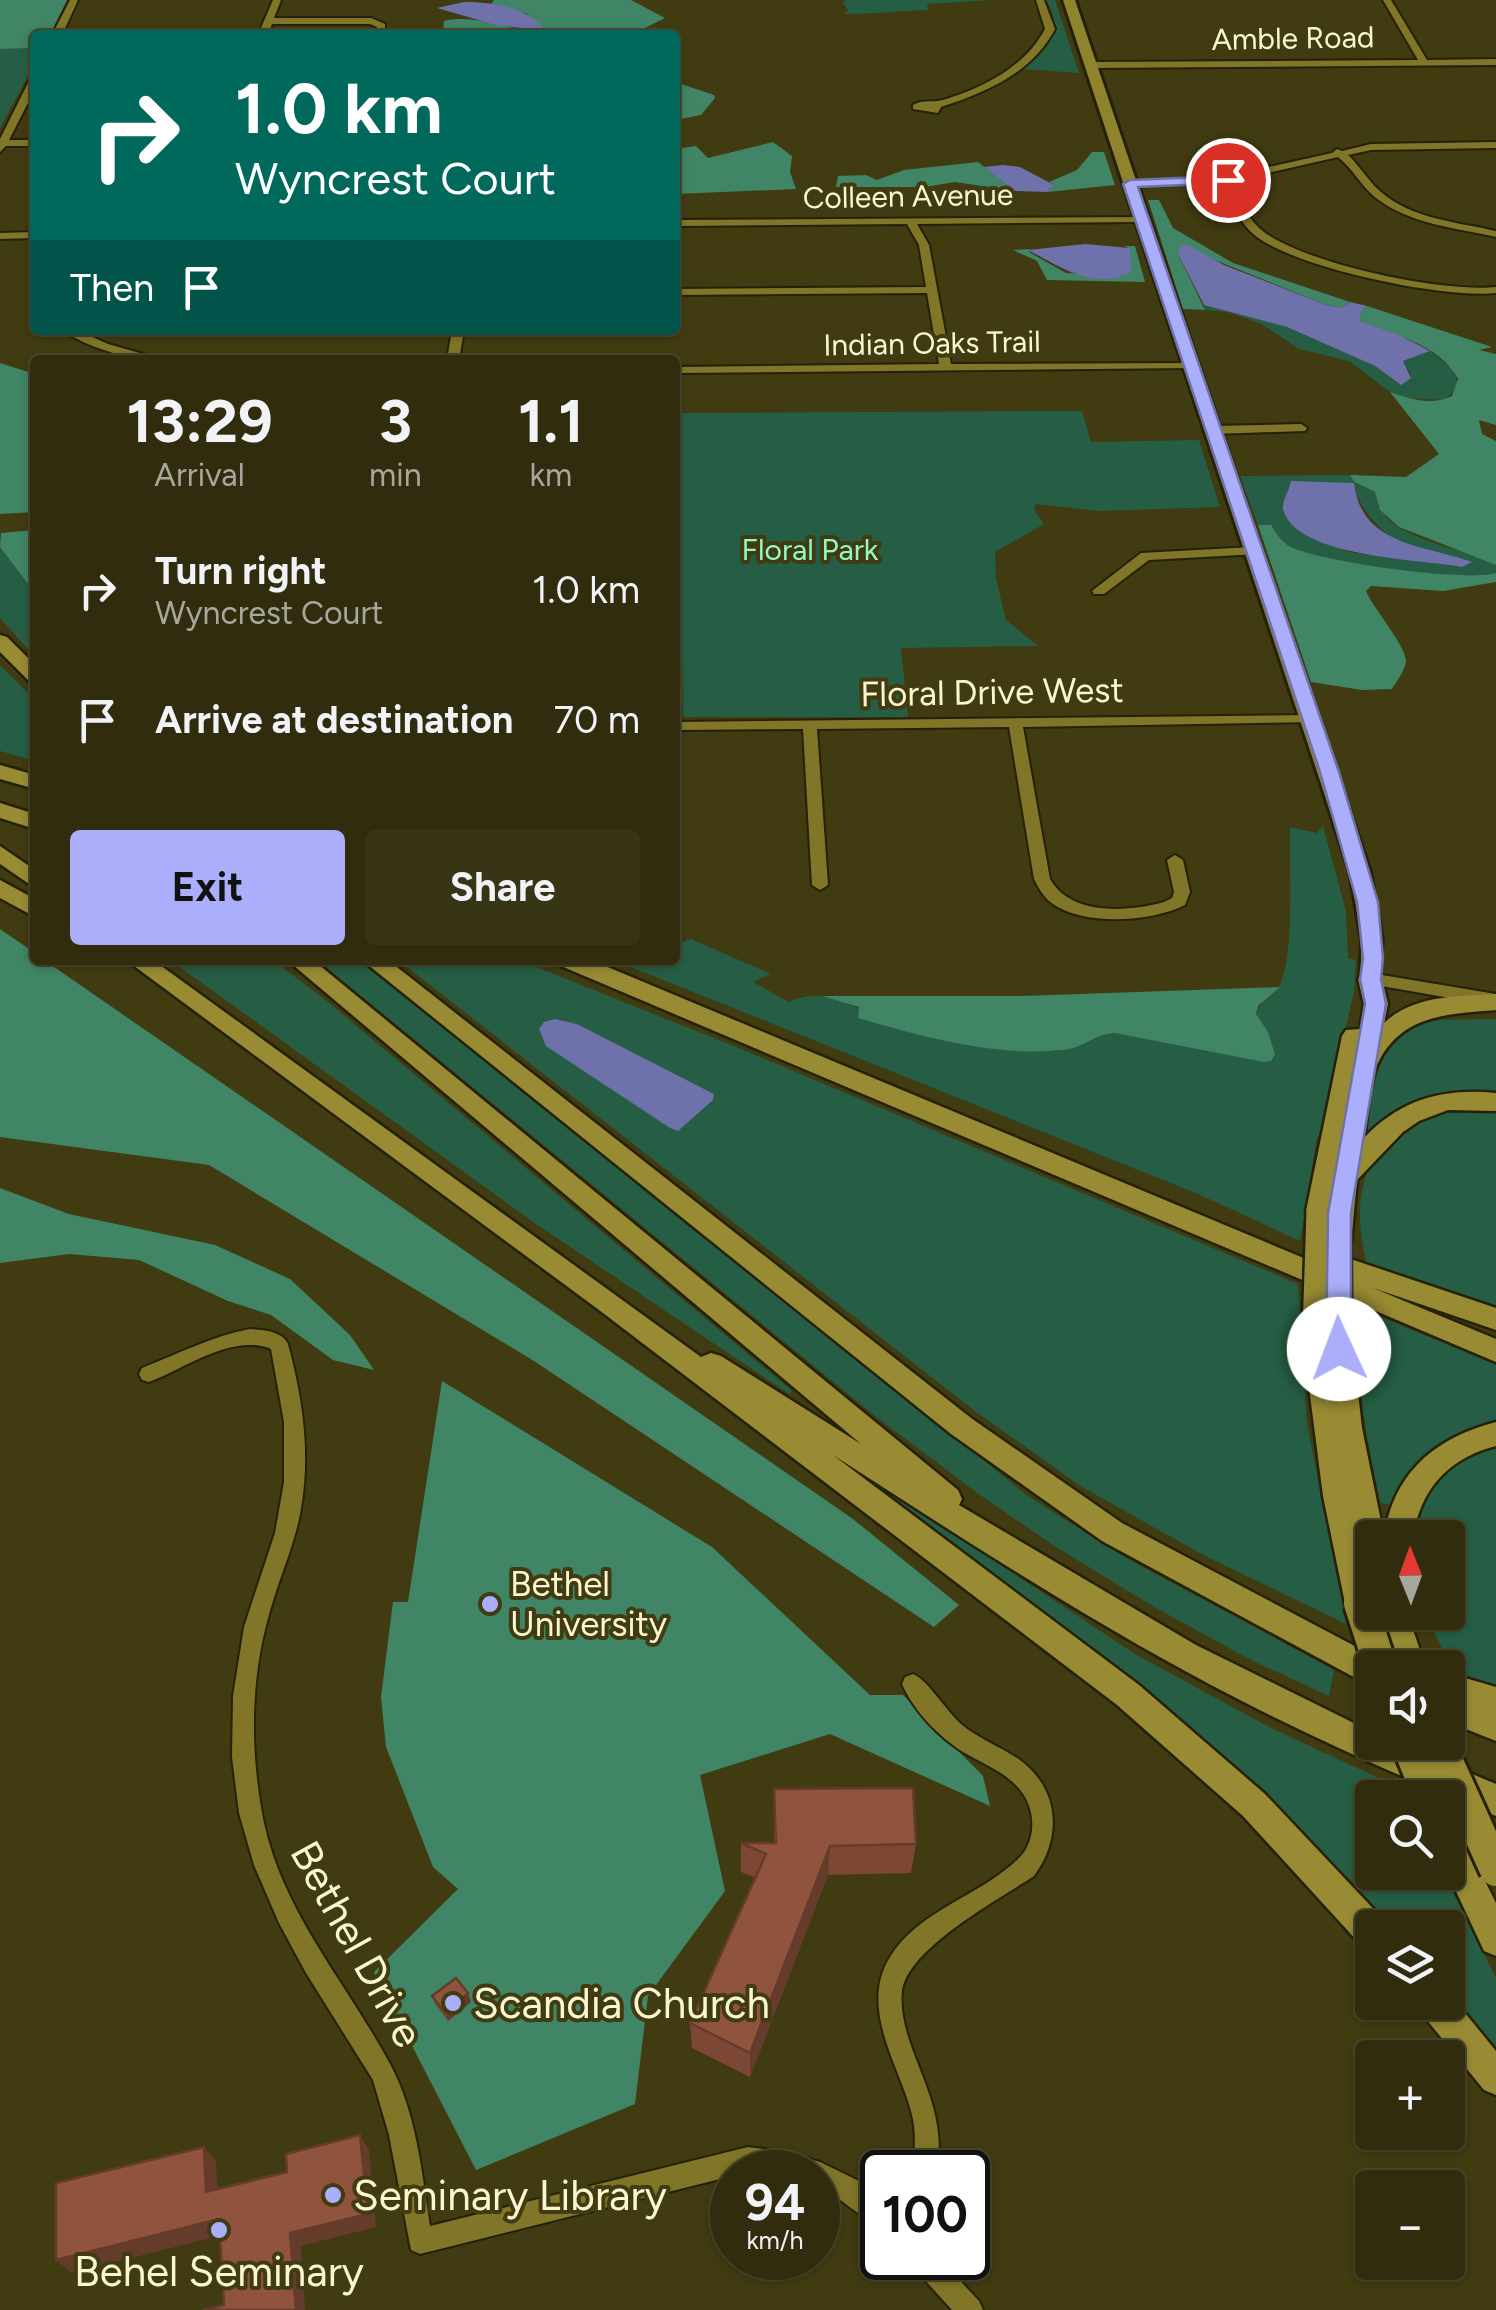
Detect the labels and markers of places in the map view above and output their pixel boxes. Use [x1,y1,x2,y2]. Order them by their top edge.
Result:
pin [1186,138,1271,223]
place label: Bethel University [510,1563,668,1645]
marker: Bethel University [479,1593,501,1615]
place label: Scandia Church [473,1978,770,2029]
marker: Scandia Church [442,1992,464,2014]
place label: Seminary Library [353,2170,667,2221]
marker: Seminary Library [322,2184,344,2206]
marker: Behel Seminary [208,2219,230,2241]
place label: Behel Seminary [74,2246,364,2297]

